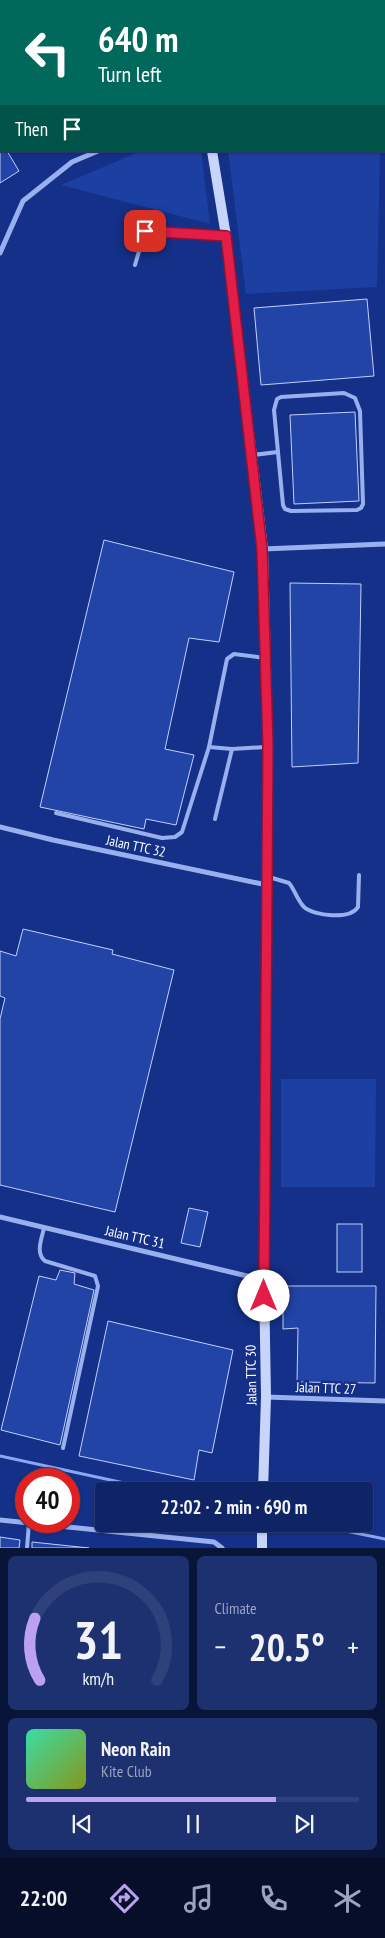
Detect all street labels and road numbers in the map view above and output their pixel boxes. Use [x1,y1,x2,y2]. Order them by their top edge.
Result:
street label: Jalan TTC 32 [104,831,167,861]
street label: Jalan TTC 31 [103,1221,166,1253]
street label: Jalan TTC 30 [241,1345,261,1406]
street label: Jalan TTC 27 [295,1378,356,1398]

